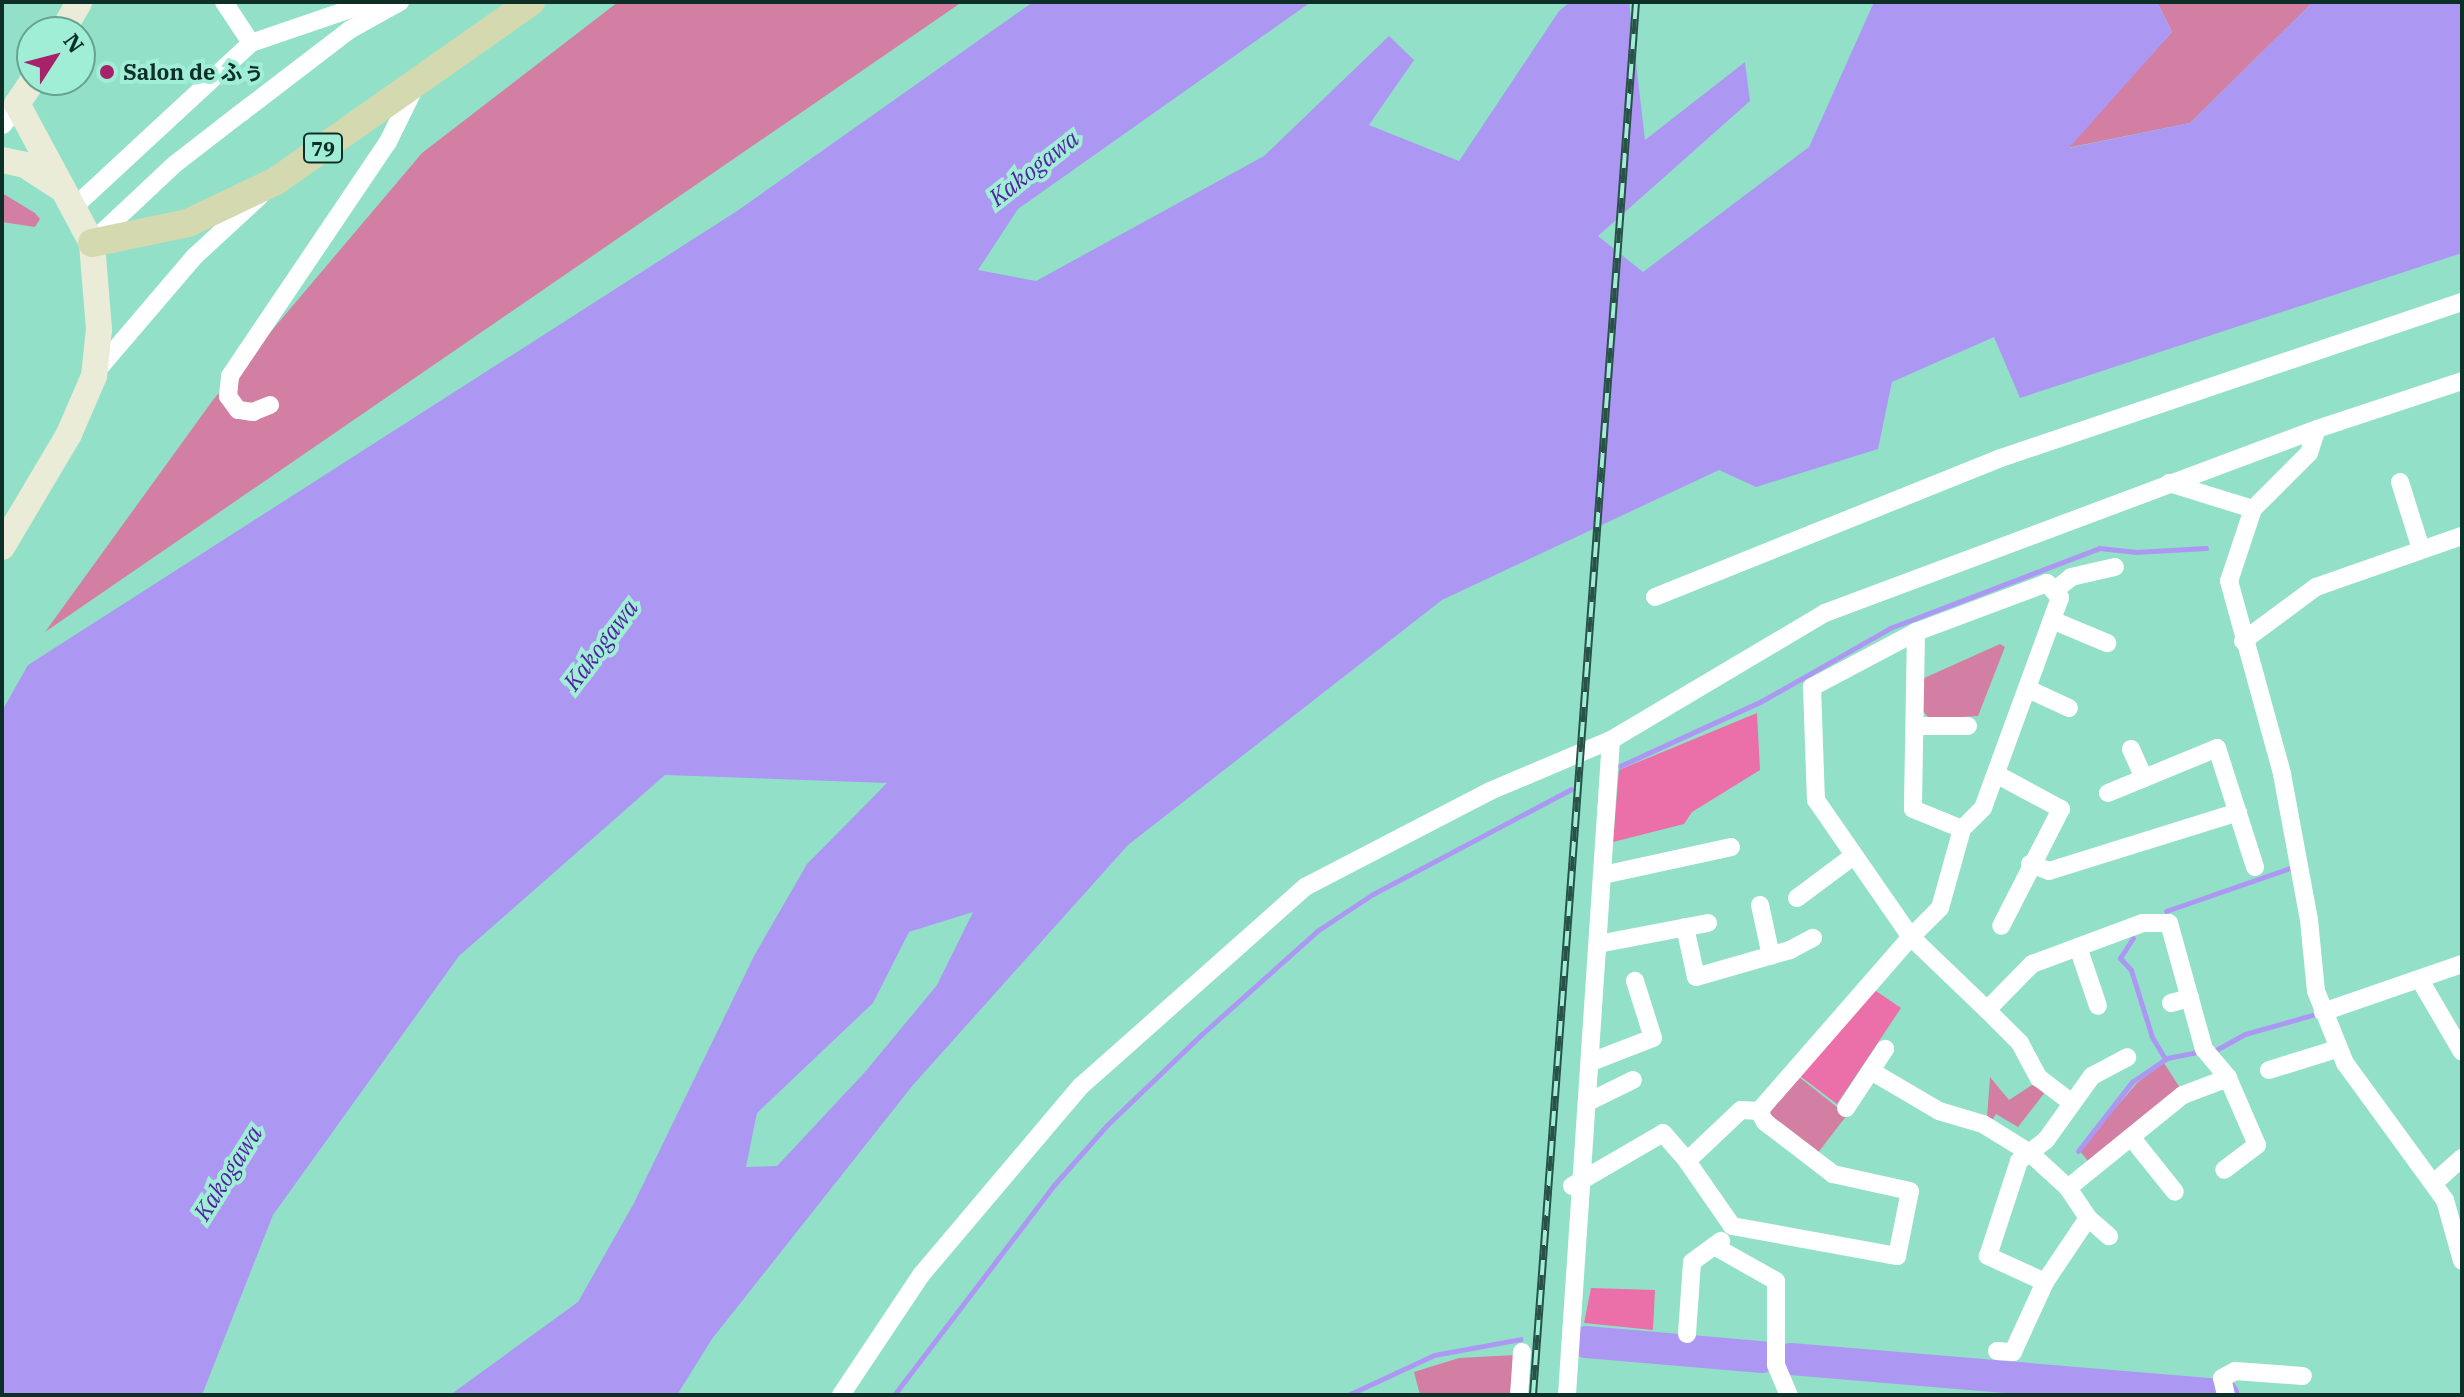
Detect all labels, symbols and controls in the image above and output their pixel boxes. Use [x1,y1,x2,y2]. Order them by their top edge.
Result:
north arrow [16,16,96,96]
text: N [57,27,91,58]
place label: Salon de ふぅ [123,59,265,85]
marker: Salon de ふぅ [98,63,116,81]
water label: Kakogawa [983,124,1085,212]
road number: 79 [303,132,343,164]
water label: Kakogawa [558,594,644,696]
water label: Kakogawa [188,1120,268,1226]

